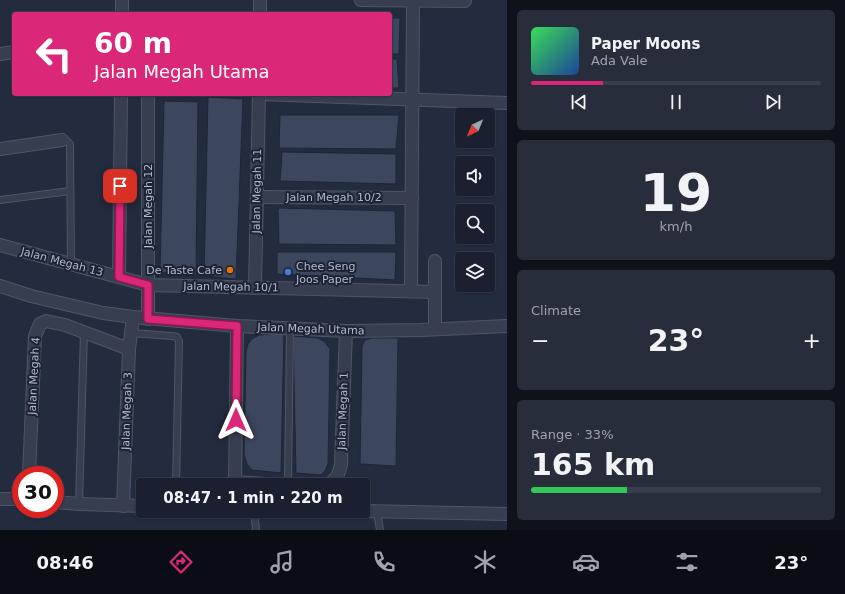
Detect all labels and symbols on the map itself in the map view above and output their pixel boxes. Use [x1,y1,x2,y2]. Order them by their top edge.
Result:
north arrow [455,108,495,148]
street label: Jalan Megah 11 [250,149,264,234]
street label: Jalan Megah 12 [142,164,155,249]
pin [103,169,137,203]
street label: Jalan Megah 10/2 [285,191,382,204]
street label: Jalan Megah 13 [18,245,105,279]
place label: Chee Seng Joos Paper [295,260,355,286]
place label: De Taste Cafe [146,264,222,277]
marker: De Taste Cafe [225,265,235,275]
marker: Chee Seng Joos Paper [283,267,293,277]
street label: Jalan Megah 10/1 [182,280,279,294]
street label: Jalan Megah Utama [256,321,365,337]
street label: Jalan Megah 4 [25,337,43,416]
street label: Jalan Megah 3 [119,372,135,451]
street label: Jalan Megah 1 [335,372,351,451]
position arrow [215,399,257,441]
speed limit sign: 30 [12,466,64,518]

